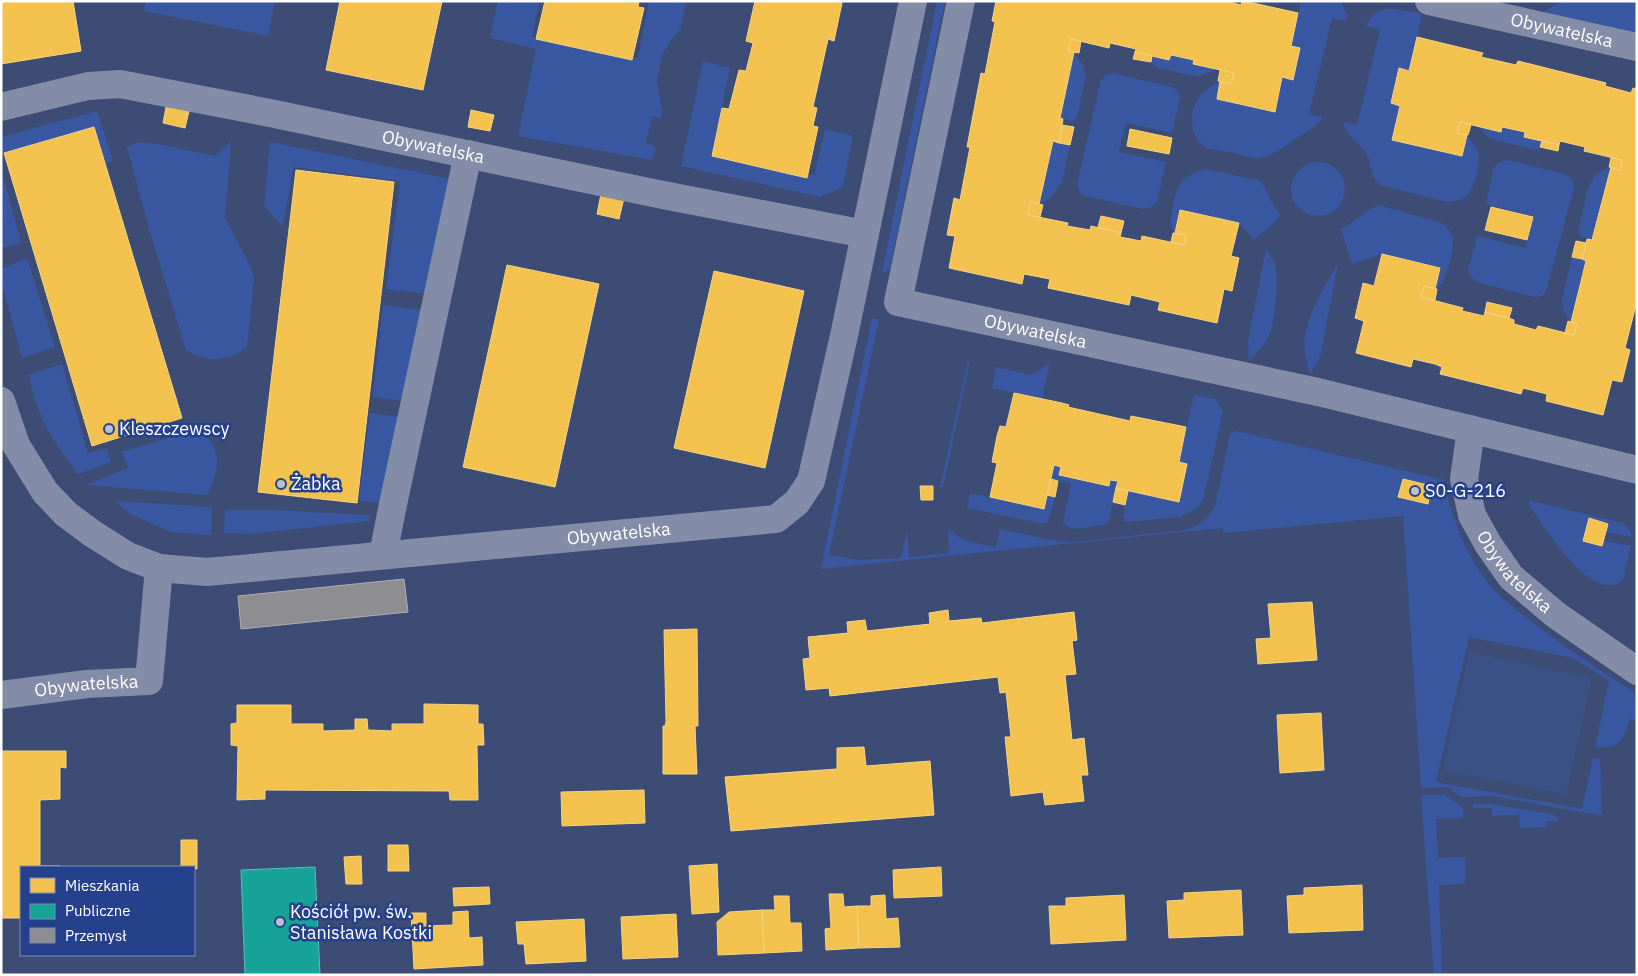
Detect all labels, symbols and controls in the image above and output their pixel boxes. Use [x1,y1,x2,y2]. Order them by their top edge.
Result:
street label: Obywatelska [1509,7,1616,52]
street label: Obywatelska [380,125,487,169]
street label: Obywatelska [982,309,1089,353]
place label: Kleszczewscy [119,417,230,440]
marker: Kleszczewscy [103,423,115,435]
place label: Żabka [291,472,341,495]
marker: Żabka [275,478,287,490]
place label: S0-G-216 [1425,479,1506,502]
marker: S0-G-216 [1409,485,1421,497]
street label: Obywatelska [566,517,672,549]
street label: Obywatelska [1472,526,1558,618]
street label: Obywatelska [33,670,139,702]
legend [20,866,195,956]
text: Mieszkania [65,876,139,895]
place label: Kościół pw. św. Stanisława Kostki [290,900,432,944]
text: Publiczne [65,901,130,920]
marker: Kościół pw. św. Stanisława Kostki [274,916,286,928]
text: Przemysł [65,926,127,945]

